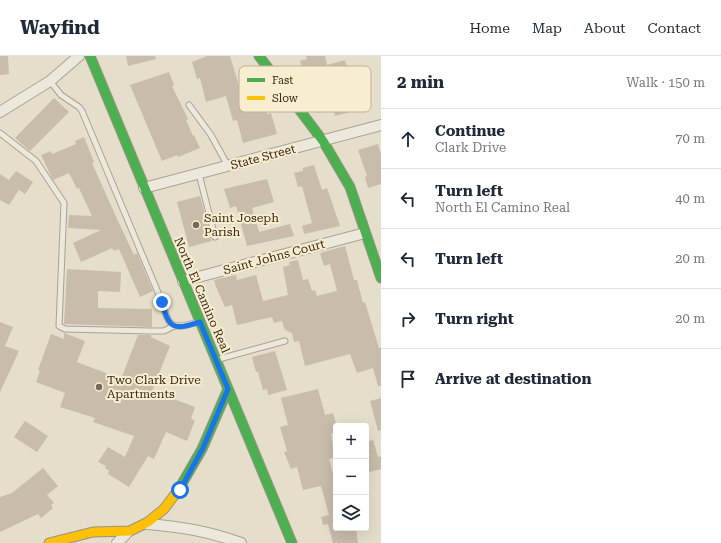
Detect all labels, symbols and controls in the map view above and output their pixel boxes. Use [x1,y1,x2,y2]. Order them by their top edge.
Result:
text: Wayfind [20,16,100,39]
text: Home [469,20,510,36]
text: Map [532,20,562,36]
text: About [584,20,626,36]
text: Contact [648,20,701,36]
legend [239,66,371,112]
text: 2 min [397,72,444,92]
text: Fast [272,74,293,87]
text: Walk · 150 m [626,75,705,90]
text: Slow [272,92,299,105]
text: Continue [435,122,505,140]
icon: ahead [397,128,419,150]
text: 70 m [675,131,705,146]
text: Clark Drive [435,140,506,155]
street label: State Street [229,141,297,172]
text: Turn left [435,182,503,200]
icon: left [397,188,419,210]
text: 40 m [675,191,705,206]
text: North El Camino Real [435,200,570,215]
place label: Saint Joseph Parish [204,211,279,239]
marker: Saint Joseph Parish [191,220,201,230]
street label: North El Camino Real [171,235,233,355]
street label: Saint Johns Court [222,237,327,277]
icon: left [397,248,419,270]
text: Turn left [435,250,503,268]
text: 20 m [675,251,705,266]
route end [153,293,171,311]
icon: right [397,308,419,330]
text: Turn right [435,310,514,328]
text: 20 m [675,311,705,326]
icon: arrive [397,368,419,390]
text: Arrive at destination [435,370,591,388]
place label: Two Clark Drive Apartments [107,373,201,401]
marker: Two Clark Drive Apartments [94,382,104,392]
map controls [333,423,369,531]
button: + [333,423,369,459]
button: − [333,459,369,495]
route start [171,481,189,499]
button: layers [333,495,369,531]

